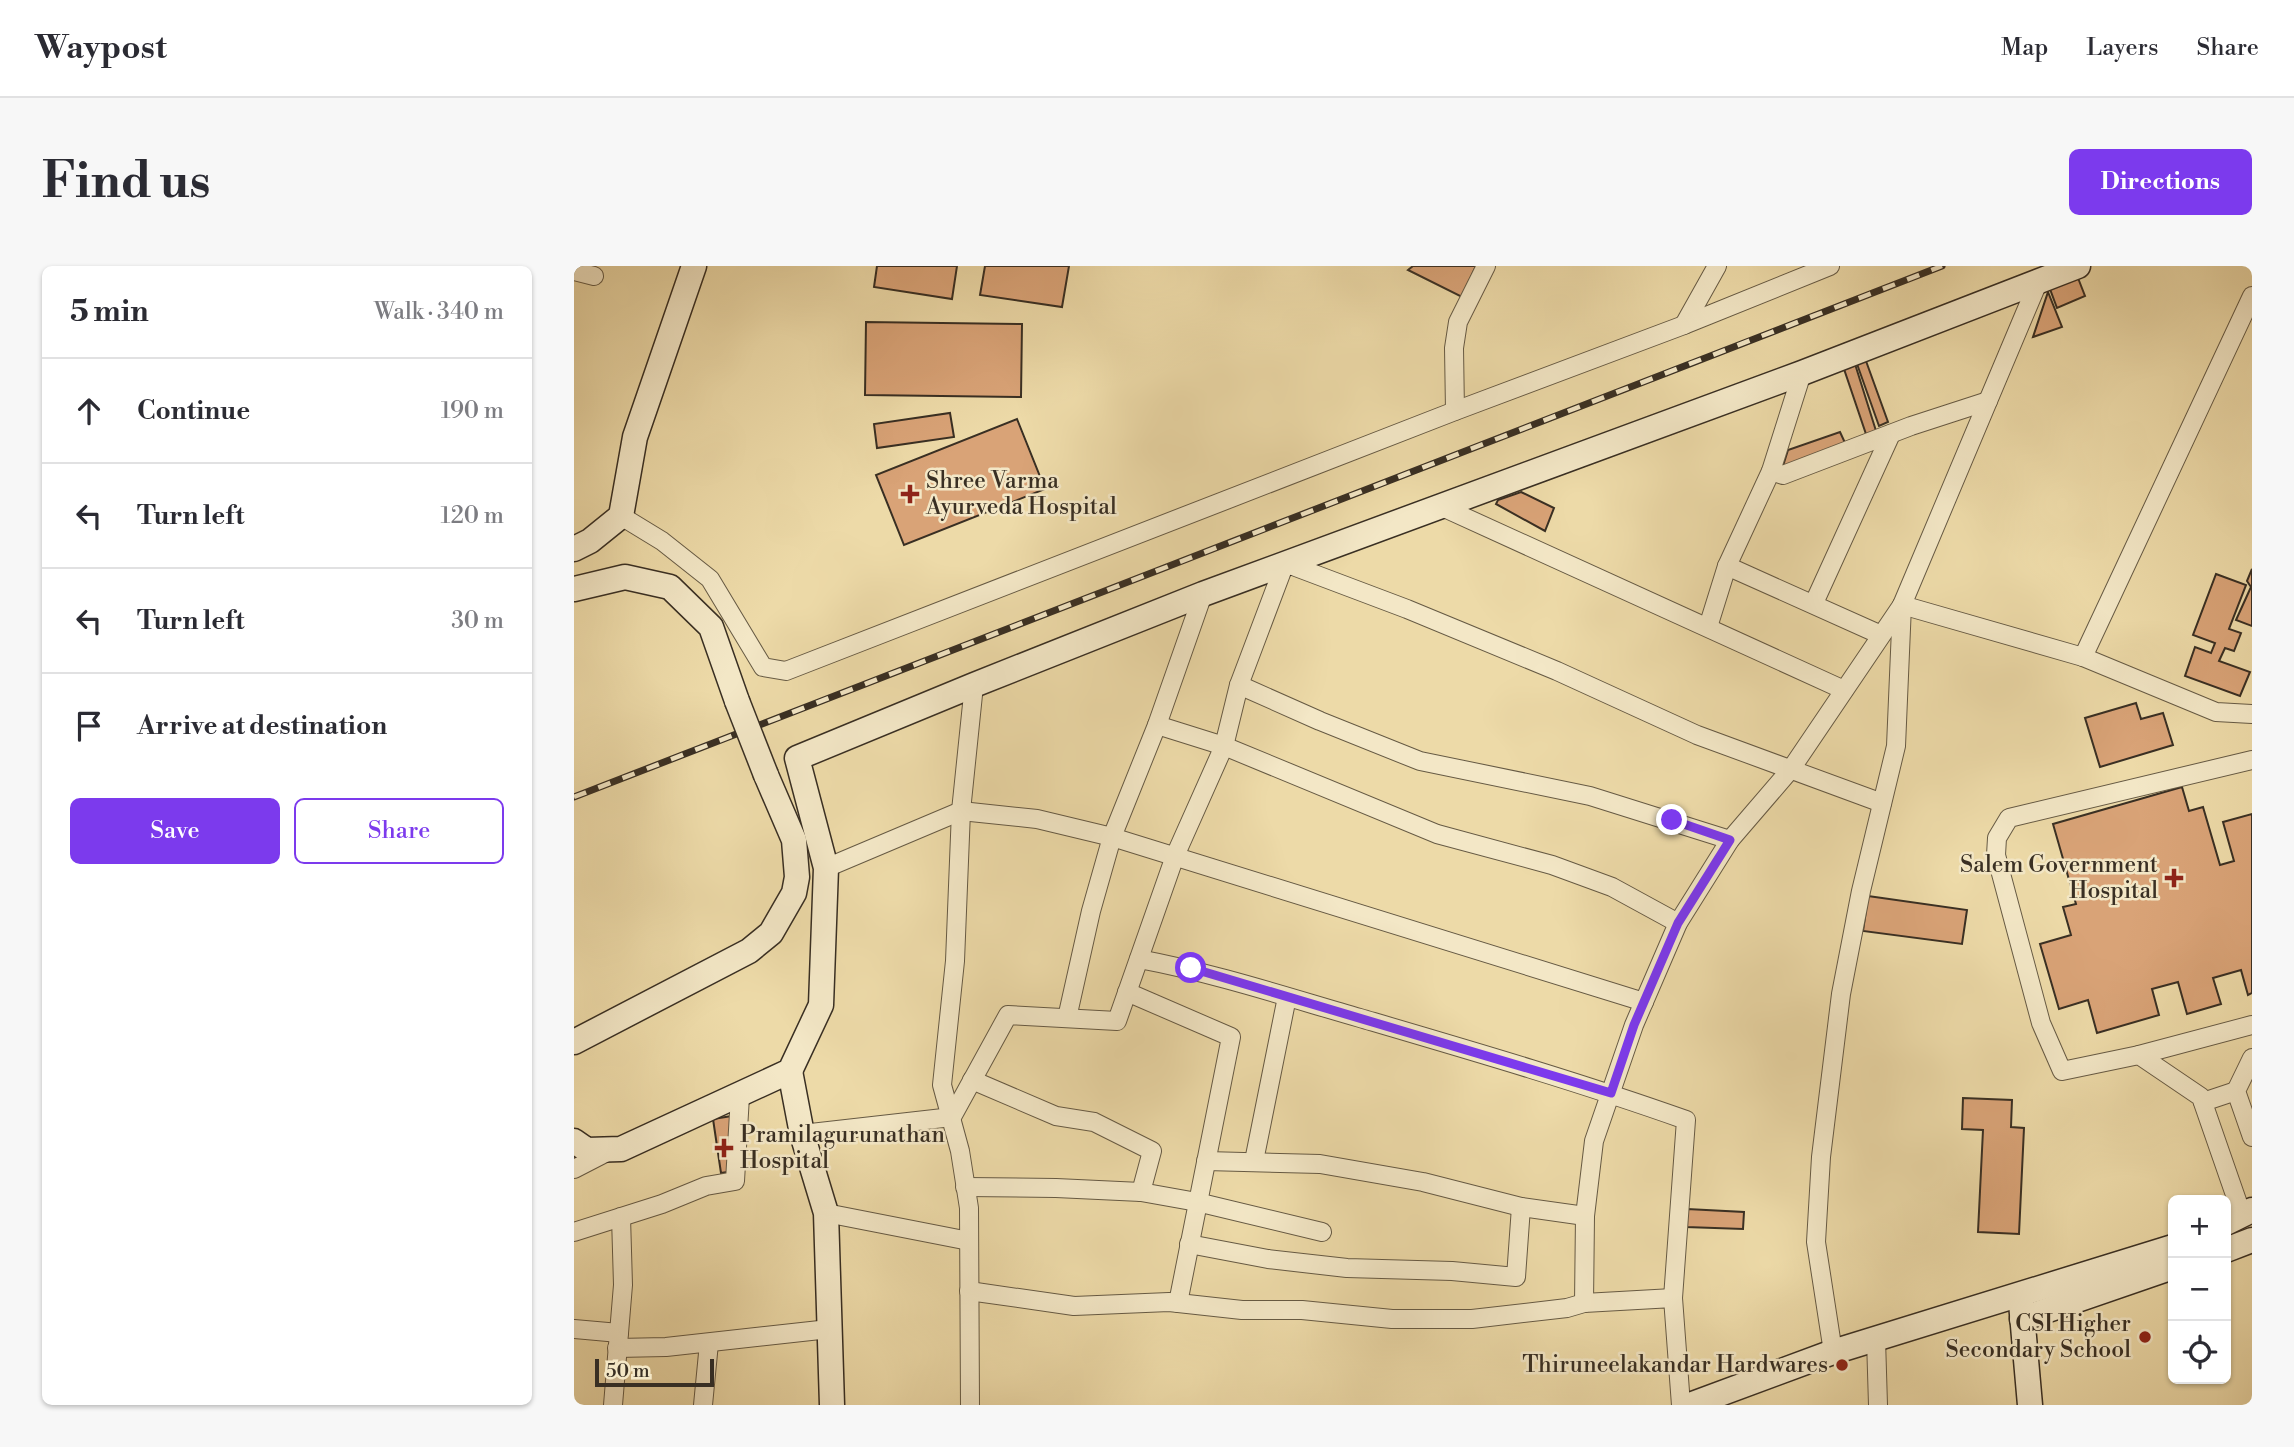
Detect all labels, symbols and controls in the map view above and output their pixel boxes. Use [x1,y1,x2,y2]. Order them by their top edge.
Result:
text: Waypost [35,28,167,69]
text: Map [2001,33,2048,63]
text: Layers [2086,33,2158,63]
text: Share [2196,33,2259,63]
button: Directions [2069,149,2252,215]
text: Find us [42,152,211,213]
text: 5 min [70,293,149,331]
text: Walk · 340 m [374,298,504,326]
icon: ahead [70,392,108,430]
text: Continue [137,395,250,427]
text: 190 m [441,397,504,425]
place label: Shree Varma Ayurveda Hospital [925,467,1117,521]
marker: Shree Varma Ayurveda Hospital [900,484,920,504]
icon: left [70,497,108,535]
text: Turn left [137,500,245,532]
text: 120 m [440,502,504,530]
icon: left [70,602,108,640]
text: Turn left [137,605,245,637]
text: 30 m [451,607,504,635]
icon: arrive [70,707,108,745]
text: Arrive at destination [137,710,387,742]
button: Save [70,798,280,864]
button: Share [294,798,504,864]
route end [1656,804,1687,835]
place label: Salem Government Hospital [1960,851,2158,905]
marker: Salem Government Hospital [2164,868,2184,888]
route start [1175,952,1206,983]
place label: Pramilagurunathan Hospital [740,1121,945,1175]
marker: Pramilagurunathan Hospital [714,1138,734,1158]
map controls [2168,1195,2231,1384]
button: + [2168,1195,2231,1258]
button: − [2168,1258,2231,1321]
place label: CSI Higher Secondary School [1946,1310,2131,1364]
button: locate [2168,1321,2231,1384]
marker: CSI Higher Secondary School [2137,1329,2153,1345]
place label: Thiruneelakandar Hardwares [1522,1351,1828,1379]
scale bar [595,1356,714,1388]
marker: Thiruneelakandar Hardwares [1834,1357,1850,1373]
text: 50 m [606,1359,650,1383]

